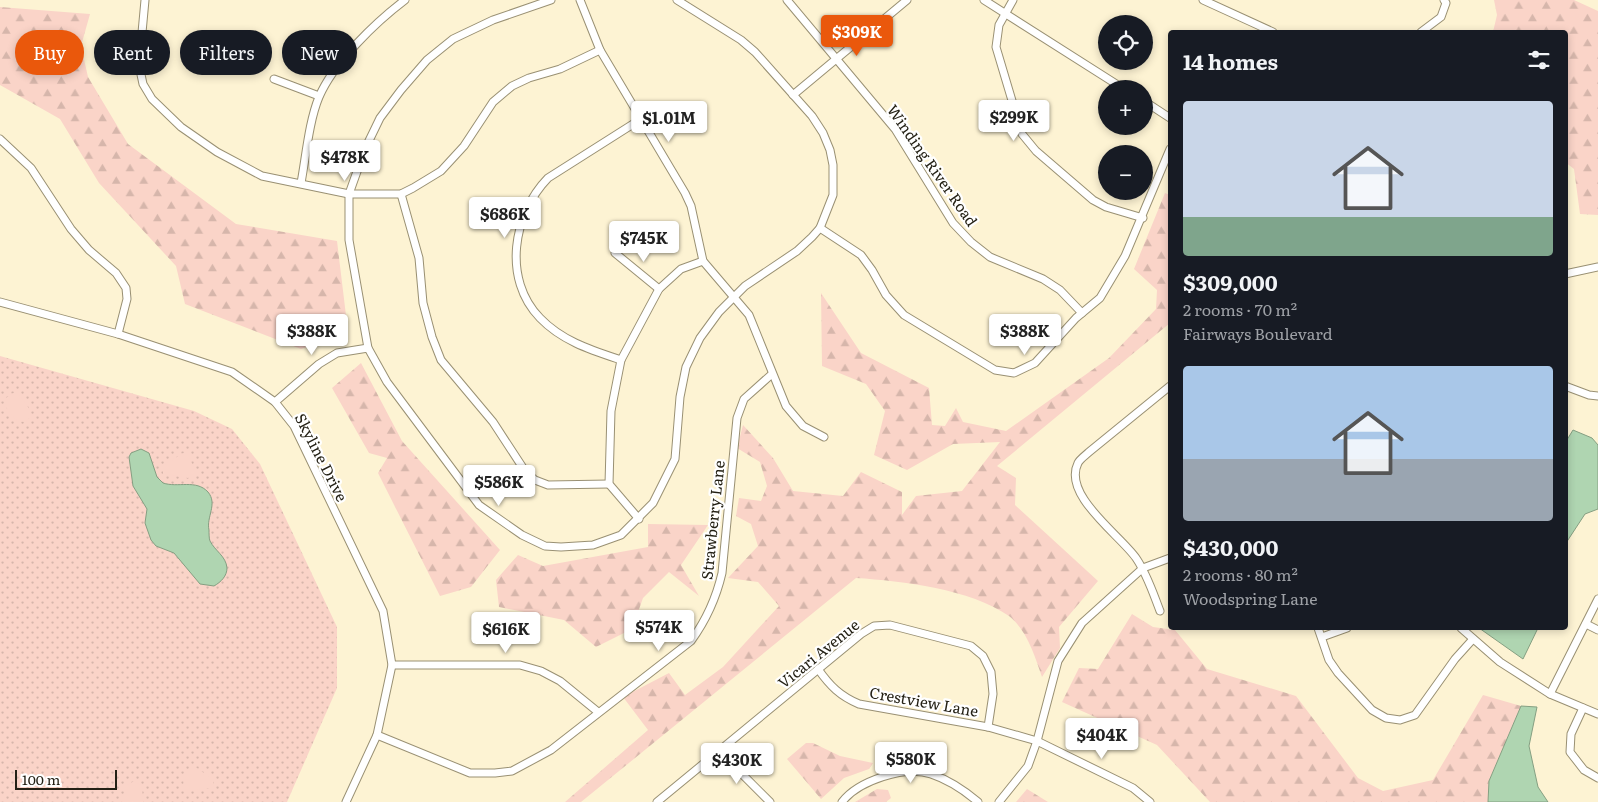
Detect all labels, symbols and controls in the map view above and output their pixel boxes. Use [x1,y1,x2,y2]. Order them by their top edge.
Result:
pin: $309K [822,15,892,57]
map controls [1098,15,1153,200]
button: locate [1098,15,1153,70]
text: $309K [832,19,882,43]
chip: Buy [15,30,84,75]
chip: Rent [94,30,170,75]
chip: Filters [180,30,272,75]
chip: New [282,30,357,75]
text: 14 homes [1183,45,1278,76]
icon: filters [1525,46,1553,74]
button: + [1098,80,1153,135]
street label: Winding River Road [882,99,984,231]
pin: $1.01M [628,100,710,143]
pin: $299K [979,100,1049,142]
text: $299K [989,104,1039,128]
text: $1.01M [642,105,696,129]
icon: home [1323,133,1413,223]
pin: $478K [310,140,380,182]
text: $478K [320,144,370,168]
button: − [1098,145,1153,200]
pin: $686K [470,196,540,239]
text: $686K [480,201,530,225]
pin: $745K [609,220,679,263]
text: $745K [620,225,668,249]
text: $309,000 [1183,266,1278,297]
text: 2 rooms · 70 m² [1183,297,1297,321]
pin: $388K [277,314,347,356]
pin: $388K [990,314,1060,356]
text: $388K [287,318,337,342]
text: $388K [1000,318,1050,342]
text: Fairways Boulevard [1183,321,1332,345]
icon: home [1323,398,1413,488]
street label: Skyline Drive [290,409,354,505]
street label: Strawberry Lane [694,459,730,581]
pin: $586K [464,464,534,507]
text: $586K [474,469,524,493]
text: $430,000 [1183,531,1278,562]
text: 2 rooms · 80 m² [1183,562,1298,586]
text: Woodspring Lane [1183,586,1318,610]
pin: $574K [624,610,694,652]
pin: $616K [471,612,541,654]
street label: Vicari Avenue [772,613,864,693]
text: $574K [635,614,683,638]
text: $616K [482,616,530,640]
street label: Crestview Lane [868,680,980,722]
pin: $404K [1067,718,1137,760]
text: $404K [1076,722,1128,746]
pin: $430K [702,742,772,785]
pin: $580K [876,742,946,784]
text: $580K [886,746,936,770]
text: $430K [712,747,762,771]
scale bar [15,767,118,790]
text: 100 m [22,769,60,789]

